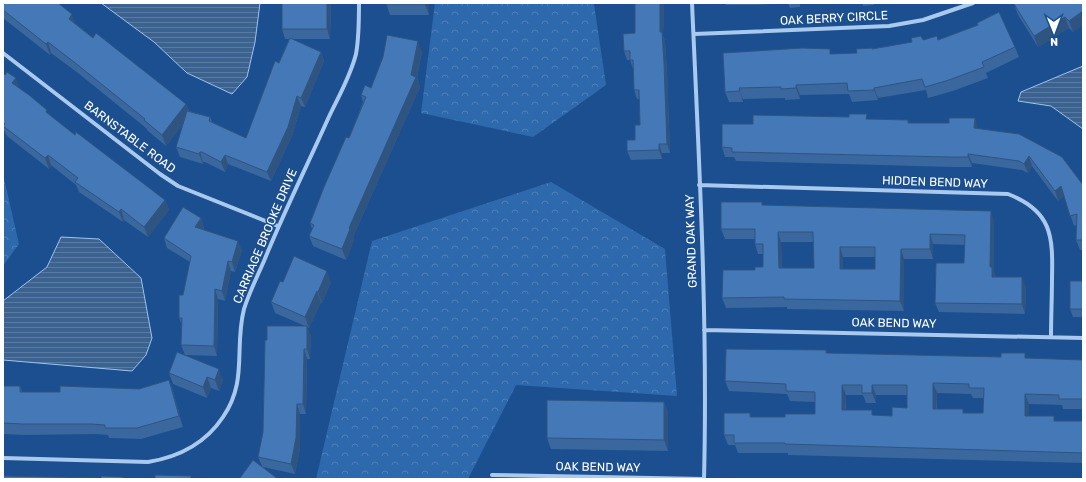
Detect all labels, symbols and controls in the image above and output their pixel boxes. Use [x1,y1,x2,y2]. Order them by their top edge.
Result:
street label: OAK BERRY CIRCLE [780,8,888,28]
north arrow [1034,12,1074,52]
text: N [1050,35,1058,48]
street label: BARNSTABLE ROAD [82,98,178,176]
street label: CARRIAGE BROOKE DRIVE [230,166,300,306]
street label: HIDDEN BEND WAY [882,173,988,191]
street label: GRAND OAK WAY [682,194,700,288]
street label: OAK BEND WAY [851,315,937,331]
street label: OAK BEND WAY [555,459,641,475]

